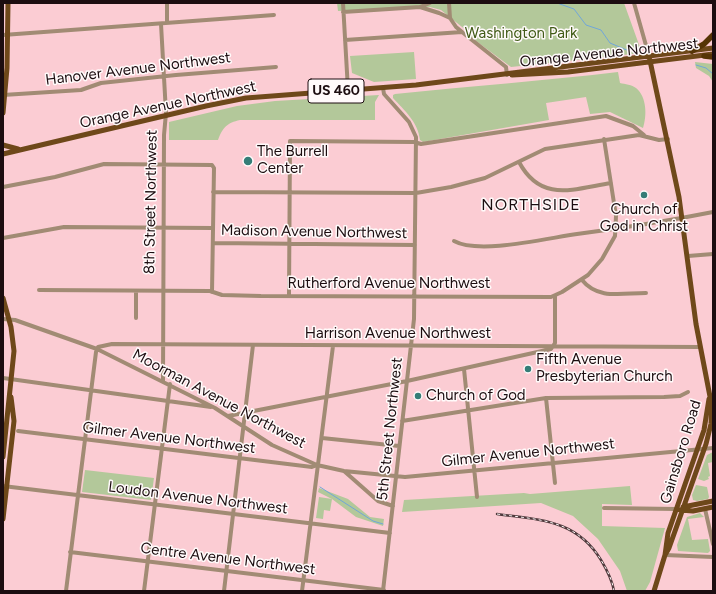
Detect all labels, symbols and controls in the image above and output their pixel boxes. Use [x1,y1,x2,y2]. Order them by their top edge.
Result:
park label: Washington Park [465,25,577,43]
street label: Orange Avenue Northwest [519,35,699,71]
street label: Hanover Avenue Northwest [44,49,232,89]
street label: Orange Avenue Northwest [78,78,258,132]
road number: US 460 [308,79,364,103]
street label: 8th Street Northwest [141,130,161,274]
place label: The Burrell Center [257,143,328,178]
marker: The Burrell Center [242,155,254,167]
marker: Church of God in Christ [639,190,649,200]
district label: NORTHSIDE [481,195,581,215]
place label: Church of God in Christ [600,201,688,236]
street label: Madison Avenue Northwest [221,221,407,243]
street label: Rutherford Avenue Northwest [288,275,490,293]
street label: Harrison Avenue Northwest [305,325,491,343]
street label: Moorman Avenue Northwest [129,346,309,452]
place label: Fifth Avenue Presbyterian Church [536,351,673,386]
street label: 5th Street Northwest [374,357,406,501]
marker: Fifth Avenue Presbyterian Church [523,364,533,374]
place label: Church of God [426,387,526,405]
marker: Church of God [413,391,423,401]
street label: Gainsboro Road [657,398,705,506]
street label: Gilmer Avenue Northwest [82,418,256,458]
street label: Gilmer Avenue Northwest [440,435,616,471]
street label: Loudon Avenue Northwest [107,478,289,518]
street label: Centre Avenue Northwest [139,539,317,579]

